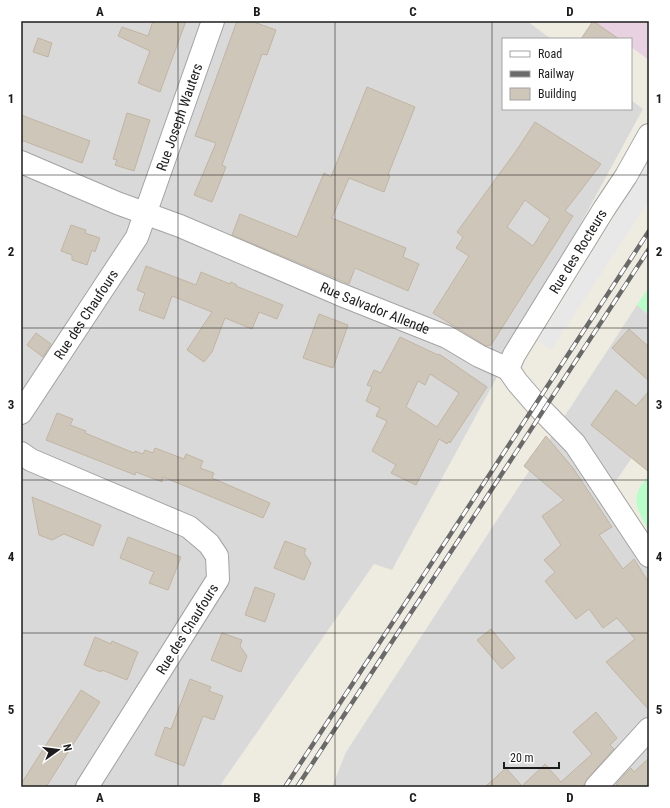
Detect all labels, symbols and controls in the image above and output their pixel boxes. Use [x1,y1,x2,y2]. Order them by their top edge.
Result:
text: A [96,4,104,19]
text: B [253,4,261,19]
text: C [409,4,417,19]
text: D [566,4,574,19]
legend [502,38,632,110]
text: Road [538,47,562,61]
street label: Rue Joseph Wauters [153,61,206,173]
text: Railway [538,67,574,81]
text: Building [538,87,576,101]
text: 1 [8,91,14,106]
text: 1 [656,91,662,106]
street label: Rue des Rocteurs [546,206,610,296]
text: 2 [8,244,15,259]
text: 2 [656,244,663,259]
street label: Rue des Chaufours [51,267,121,362]
street label: Rue Salvador Allende [318,279,432,337]
text: 3 [8,397,14,412]
text: 3 [656,397,662,412]
text: 4 [8,549,15,564]
text: 4 [656,549,663,564]
street label: Rue des Chaufours [153,581,221,677]
text: 5 [8,702,15,717]
text: 5 [656,702,663,717]
north arrow [38,730,78,770]
text: N [60,743,74,753]
scale bar [504,744,559,770]
text: 20 m [510,751,534,765]
text: A [96,790,104,805]
text: B [253,790,261,805]
text: C [409,790,417,805]
text: D [566,790,574,805]

